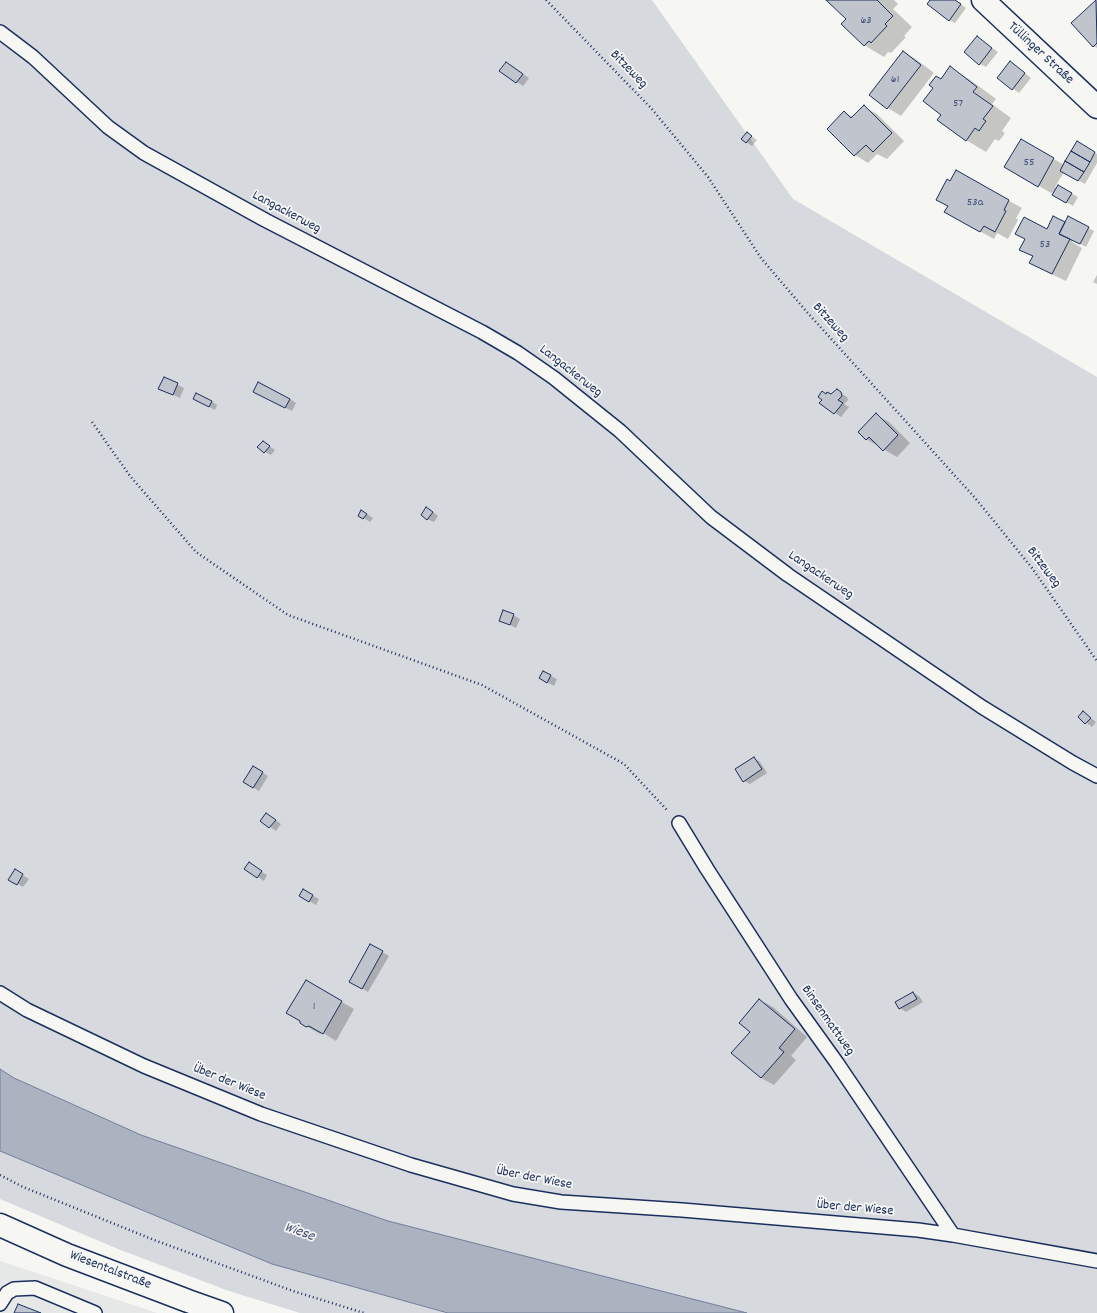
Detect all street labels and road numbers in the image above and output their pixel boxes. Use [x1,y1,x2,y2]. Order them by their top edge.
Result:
street label: Tüllinger Straße [1004,19,1076,89]
street label: Bitzeweg [606,47,650,93]
street label: Langackerweg [249,188,323,238]
street label: Bitzeweg [808,300,852,346]
street label: Langackerweg [535,342,605,402]
street label: Bitzeweg [1022,544,1064,592]
street label: Langackerweg [784,548,856,604]
street label: Binsenmattweg [797,983,857,1059]
street label: Über der Wiese [190,1061,268,1105]
street label: Über der Wiese [495,1163,573,1195]
street label: Über der Wiese [816,1197,894,1221]
street label: Wiesentalstraße [67,1248,153,1294]

